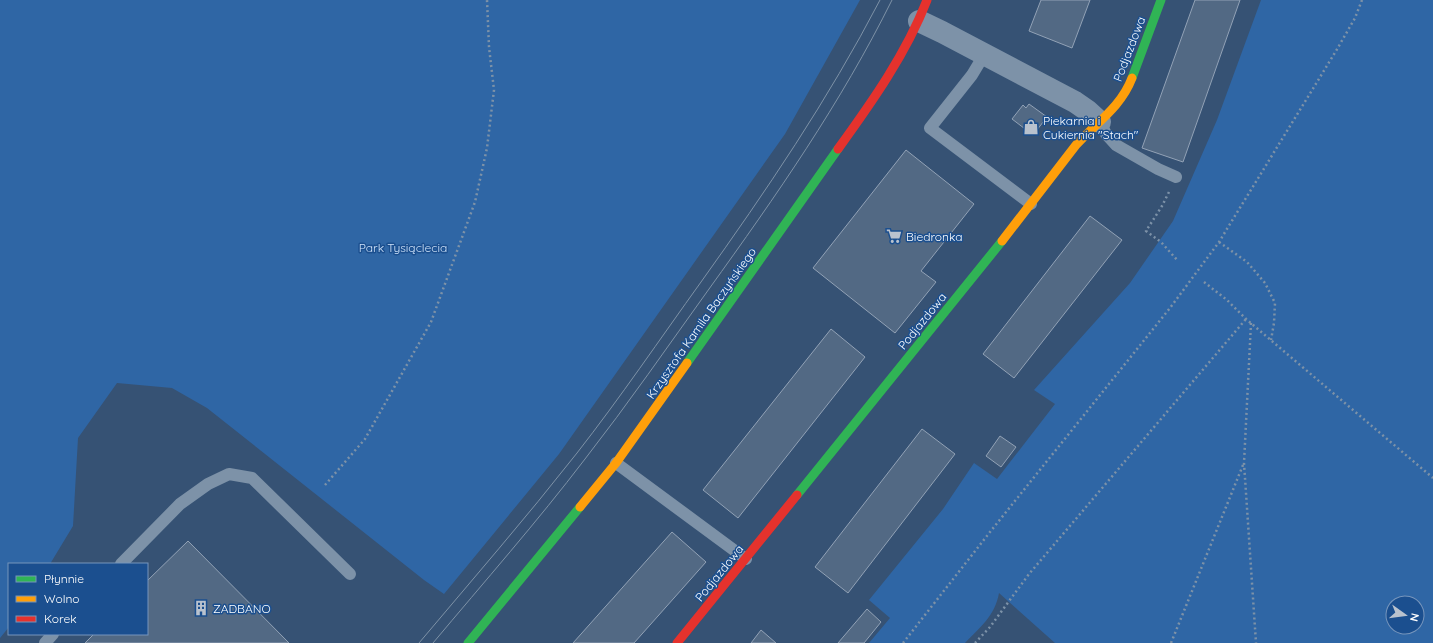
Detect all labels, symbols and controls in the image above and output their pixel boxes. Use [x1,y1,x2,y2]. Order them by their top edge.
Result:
street label: Podjazdowa [1110,14,1148,84]
place label: Piekarnia i Cukiernia "Stach" [1043,113,1139,142]
shop icon: Piekarnia i Cukiernia "Stach" [1022,118,1040,136]
supermarket icon: Biedronka [885,227,903,245]
place label: Biedronka [906,229,963,244]
park label: Park Tysiąclecia [359,240,447,255]
street label: Krzysztofa Kamila Baczyńskiego [643,244,759,402]
street label: Podjazdowa [895,290,949,352]
street label: Podjazdowa [692,542,746,604]
legend [8,563,148,635]
text: Płynnie [44,571,84,586]
text: Wolno [44,591,80,606]
north arrow [1385,595,1425,635]
building icon: ZADBANO [192,599,210,617]
place label: ZADBANO [213,601,271,616]
text: Korek [44,611,77,626]
text: N [1407,612,1422,623]

